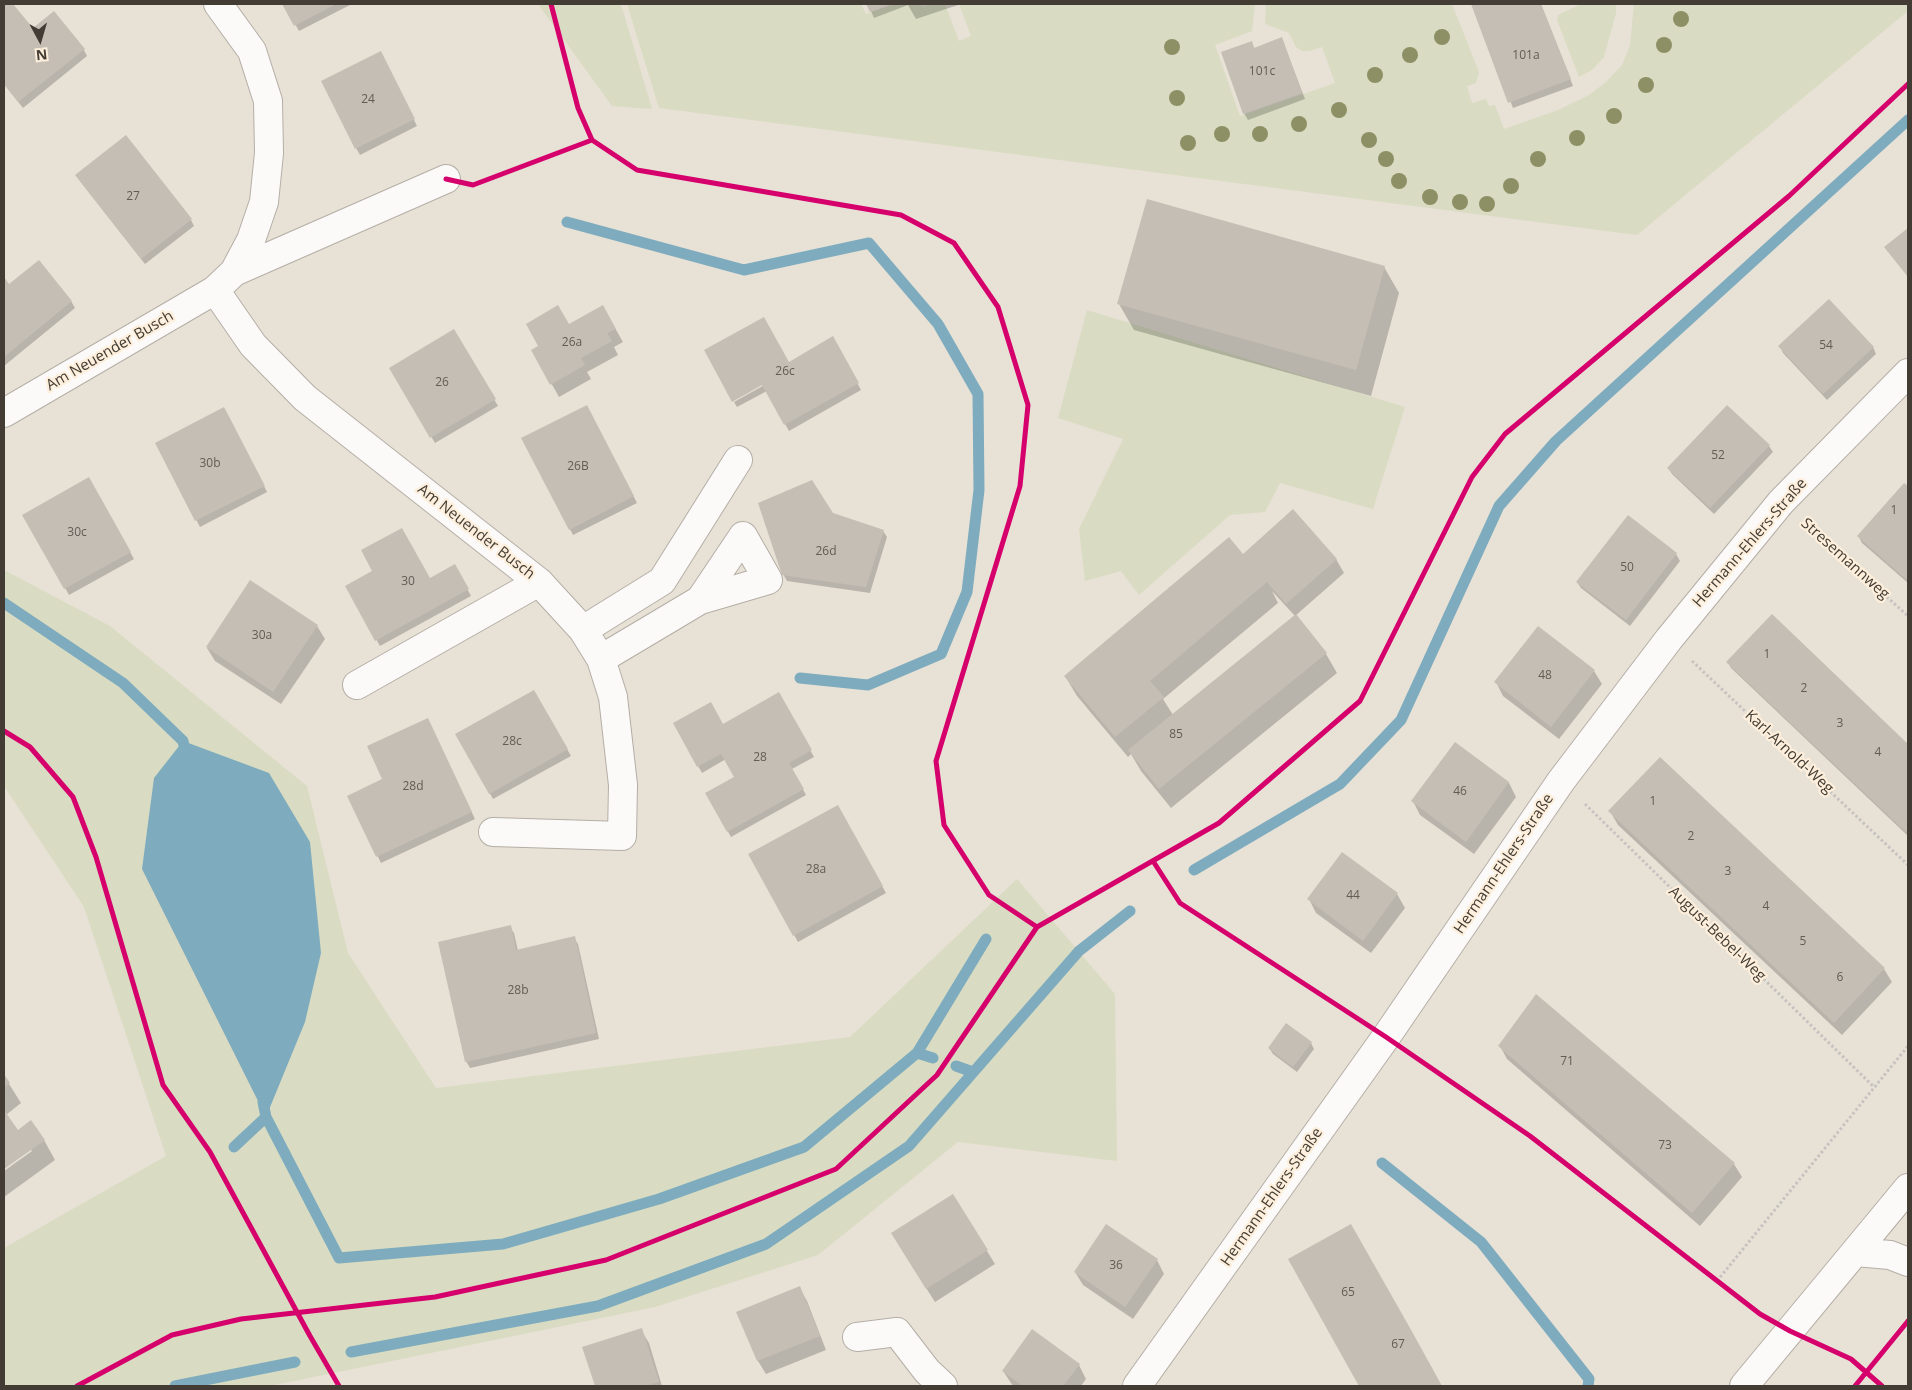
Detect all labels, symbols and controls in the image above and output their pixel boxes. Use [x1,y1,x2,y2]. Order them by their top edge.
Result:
north arrow [15,15,65,65]
text: N [35,45,48,65]
house number: 101a [1512,49,1540,63]
house number: 101c [1249,65,1275,79]
house number: 24 [361,93,375,107]
house number: 27 [126,190,140,204]
street label: Am Neuender Busch [43,307,177,395]
house number: 26a [562,336,582,350]
house number: 54 [1819,339,1833,353]
house number: 26c [775,365,795,379]
house number: 26 [435,376,449,390]
house number: 52 [1711,449,1725,463]
house number: 30b [199,457,221,471]
house number: 26B [567,460,589,474]
street label: Hermann-Ehlers-Straße [1689,475,1811,611]
street label: Am Neuender Busch [414,481,538,583]
house number: 1 [1891,504,1897,518]
street label: Stresemannweg [1797,515,1893,603]
house number: 30c [67,526,87,540]
house number: 26d [815,545,837,559]
house number: 50 [1620,561,1634,575]
house number: 30 [401,575,415,589]
house number: 30a [252,629,272,643]
house number: 1 [1764,648,1770,662]
house number: 48 [1538,669,1552,683]
house number: 2 [1801,682,1807,696]
street label: Karl-Arnold-Weg [1741,706,1837,798]
house number: 3 [1837,717,1843,731]
house number: 85 [1169,728,1183,742]
house number: 28c [502,735,522,749]
house number: 4 [1875,746,1881,760]
house number: 28 [753,751,767,765]
house number: 28d [402,780,424,794]
house number: 46 [1453,785,1467,799]
street label: Hermann-Ehlers-Straße [1450,791,1558,937]
house number: 1 [1650,795,1656,809]
house number: 2 [1688,830,1694,844]
house number: 28a [806,863,826,877]
house number: 3 [1725,865,1731,879]
street label: August-Bebel-Weg [1665,883,1769,985]
house number: 44 [1346,889,1360,903]
house number: 4 [1763,900,1769,914]
house number: 5 [1800,935,1806,949]
house number: 6 [1837,971,1843,985]
house number: 28b [507,984,529,998]
house number: 71 [1560,1055,1574,1069]
street label: Hermann-Ehlers-Straße [1217,1124,1327,1270]
house number: 73 [1658,1139,1672,1153]
house number: 36 [1109,1259,1123,1273]
house number: 65 [1341,1286,1355,1300]
house number: 67 [1391,1338,1405,1352]

